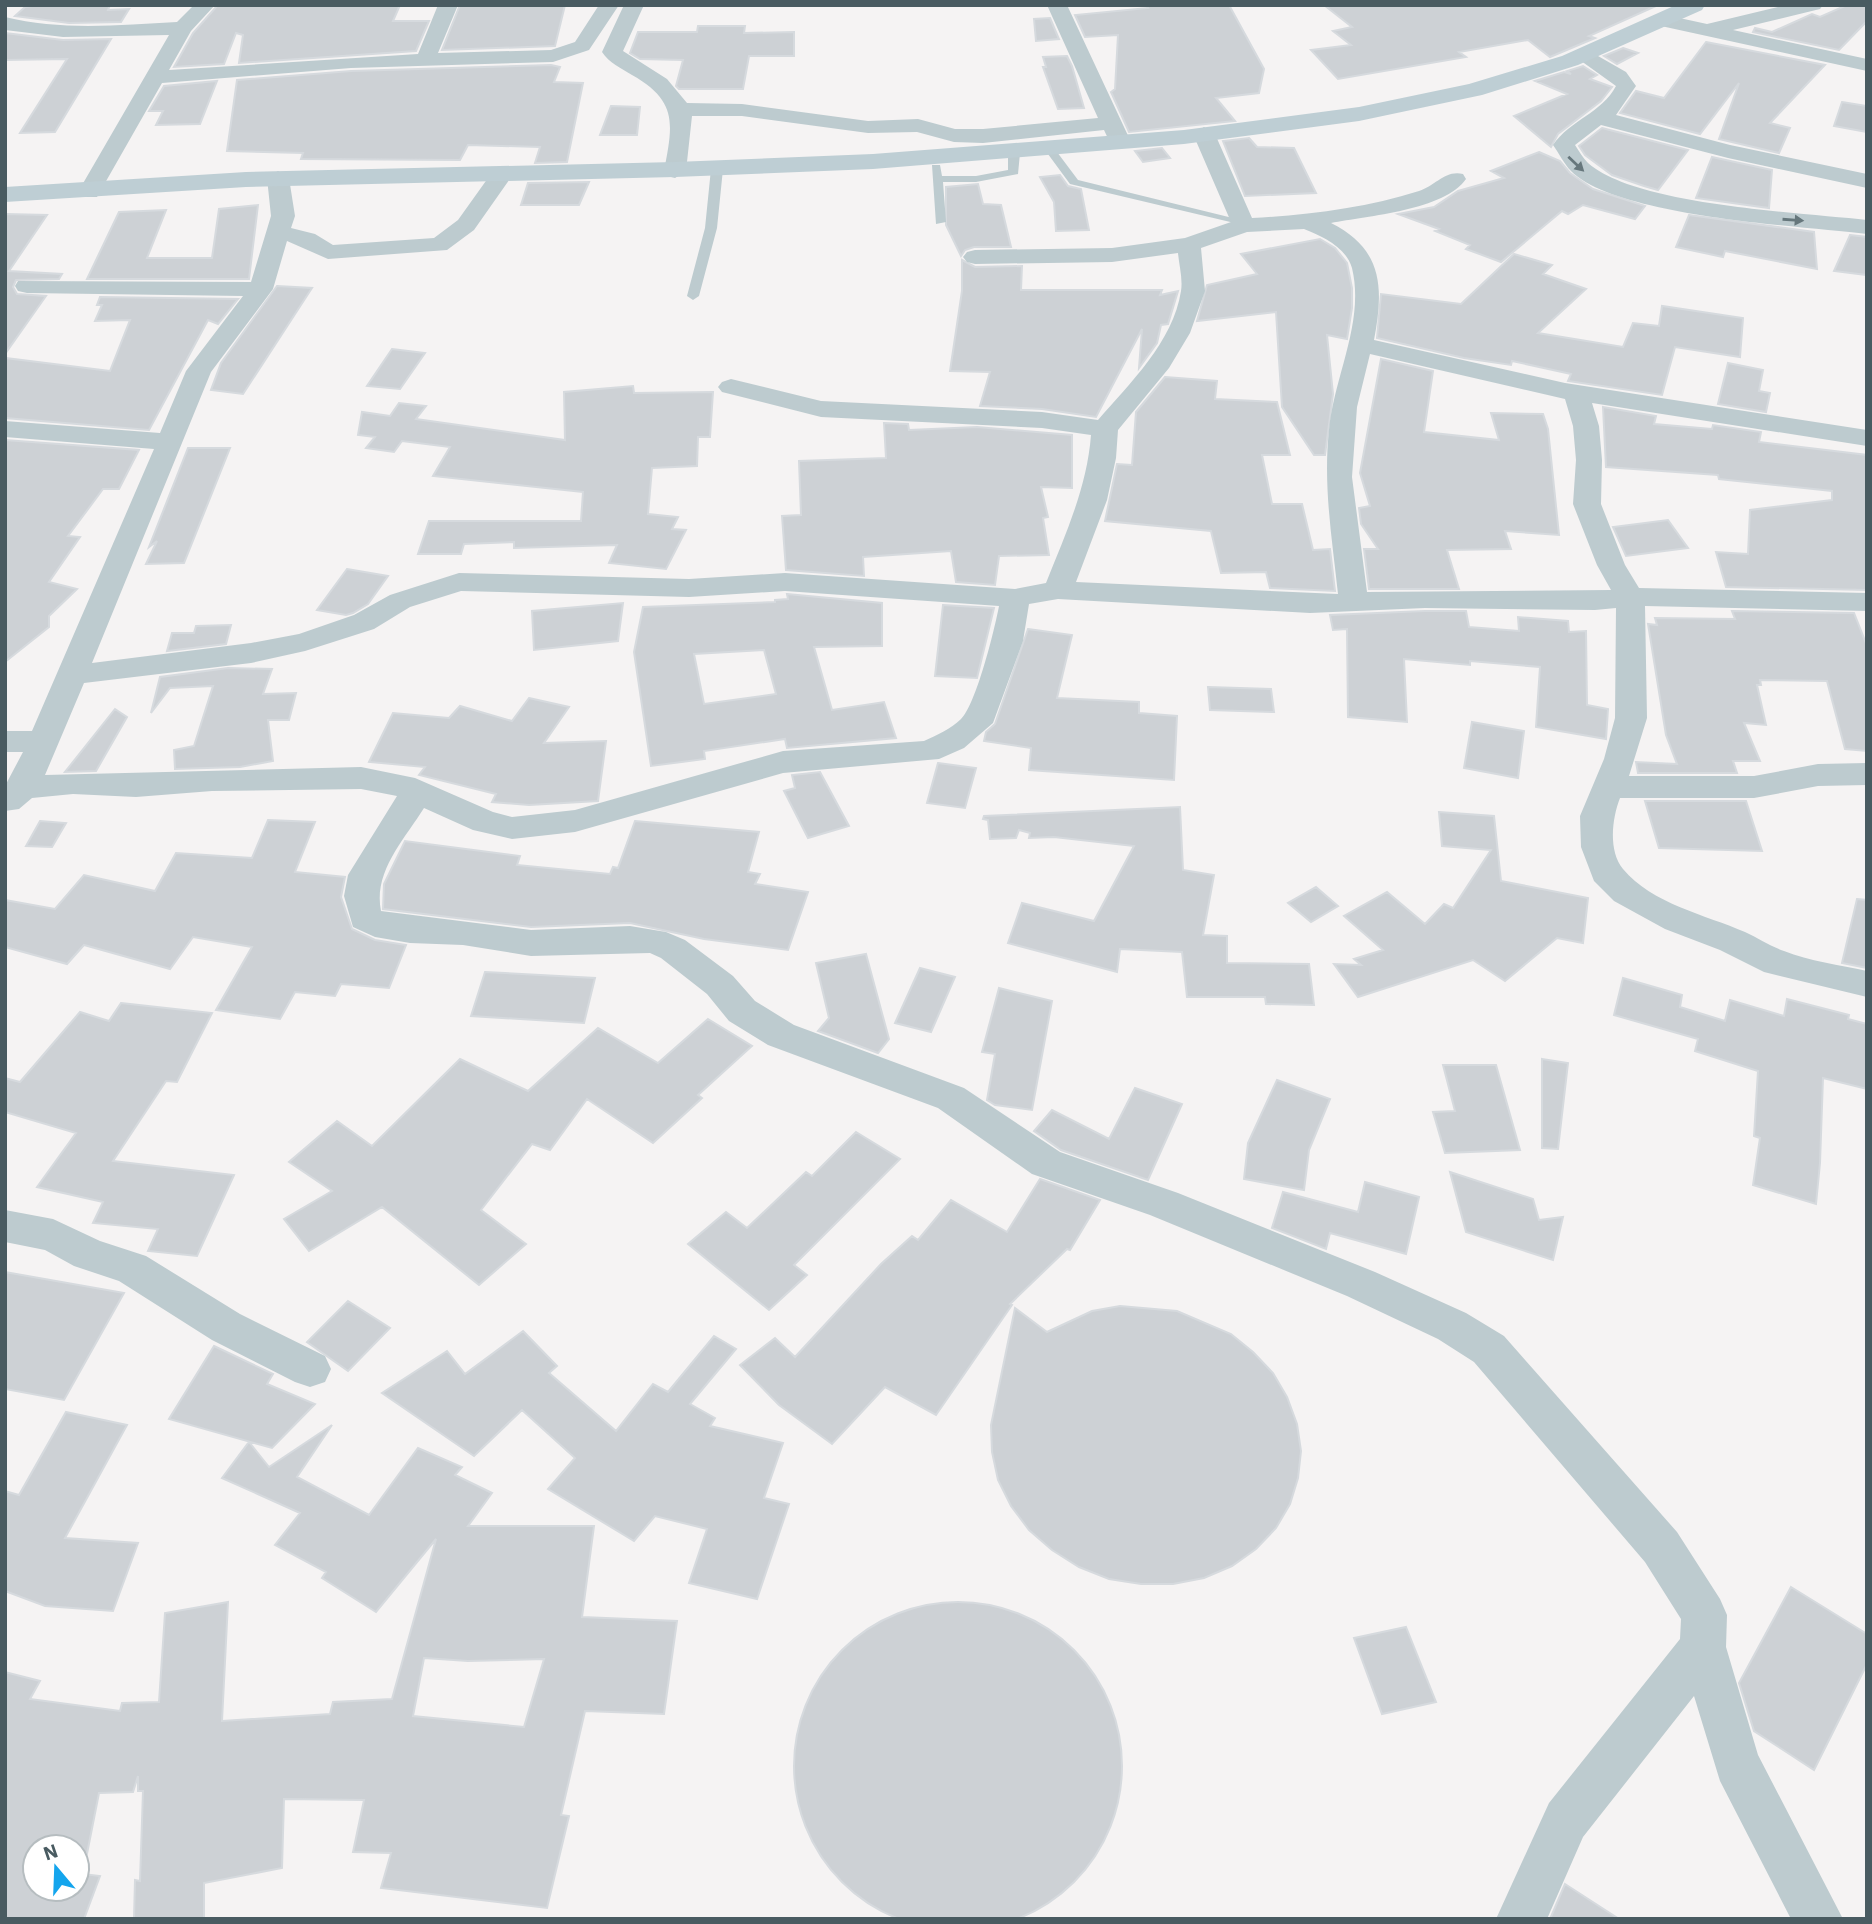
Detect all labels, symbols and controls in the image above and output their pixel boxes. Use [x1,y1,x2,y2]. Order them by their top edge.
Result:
one-way arrow [1567,156,1584,172]
one-way arrow [1782,215,1804,226]
north arrow [21,1833,91,1903]
text: N [40,1838,61,1866]

